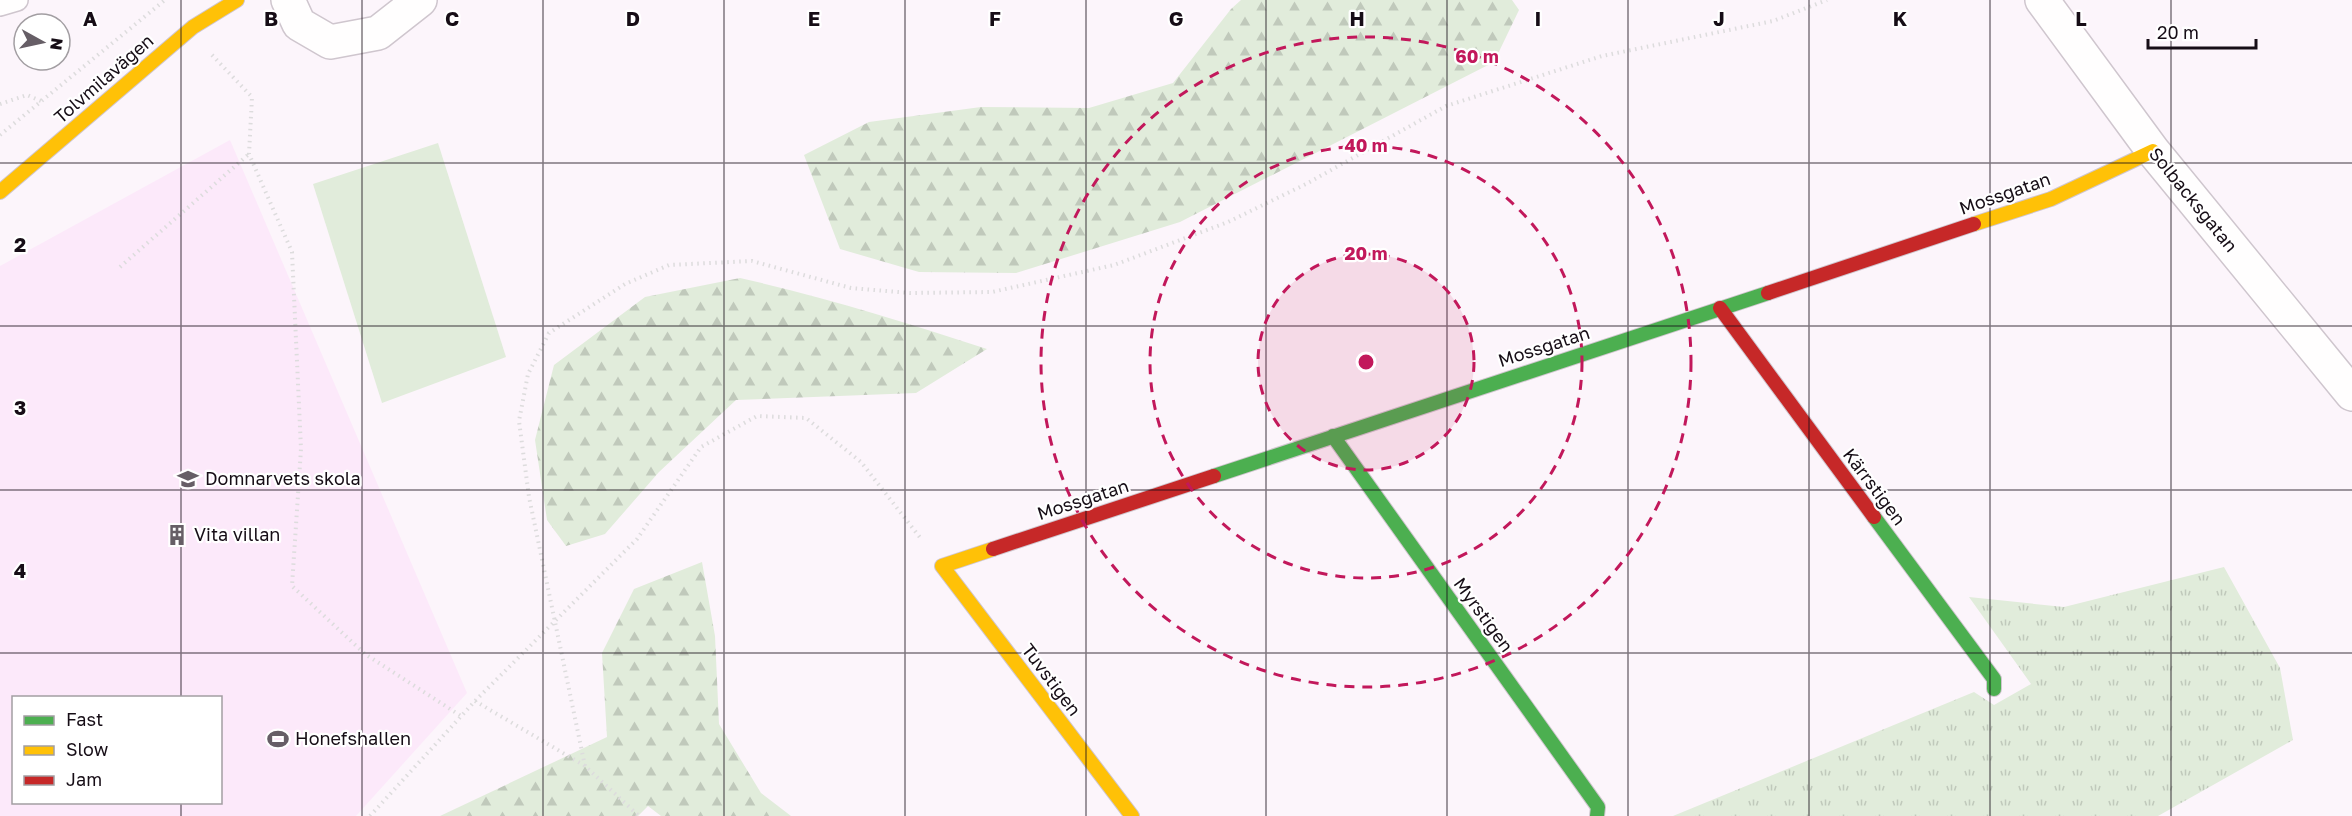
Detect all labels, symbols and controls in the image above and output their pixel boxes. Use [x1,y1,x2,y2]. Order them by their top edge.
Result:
text: A [83,6,97,30]
text: B [264,6,278,30]
text: C [445,6,459,30]
text: D [626,6,640,30]
text: E [808,6,820,30]
text: F [989,6,1001,30]
text: G [1169,6,1183,30]
text: H [1349,6,1365,30]
text: I [1535,6,1541,30]
text: J [1713,6,1725,30]
text: K [1893,6,1908,30]
text: L [2075,6,2087,30]
north arrow [12,12,72,72]
scale bar [2148,12,2256,50]
text: 20 m [2157,21,2199,43]
street label: Tolvmilavägen [49,29,158,127]
text: N [46,37,68,52]
text: 60 m [1455,45,1499,67]
text: 40 m [1344,134,1388,156]
street label: Solbacksgatan [2145,143,2243,256]
street label: Mossgatan [1956,167,2053,219]
text: 2 [14,232,26,256]
text: 20 m [1345,242,1387,264]
street label: Mossgatan [1495,321,1592,371]
centre of rings [1356,352,1376,372]
text: 3 [14,395,26,419]
street label: Kärrstigen [1839,444,1911,529]
school or university icon: Domnarvets skola [176,467,200,491]
place label: Domnarvets skola [205,467,361,489]
street label: Mossgatan [1034,474,1131,524]
building icon: Vita villan [165,523,189,547]
place label: Vita villan [194,523,280,545]
text: 4 [14,558,26,582]
street label: Myrstigen [1449,573,1518,656]
street label: Tuvstigen [1018,639,1086,720]
legend [12,696,222,804]
text: Fast [66,708,103,730]
sports icon: Honefshallen [266,727,290,751]
place label: Honefshallen [295,727,411,749]
text: Slow [66,738,109,760]
text: Jam [66,768,102,790]

